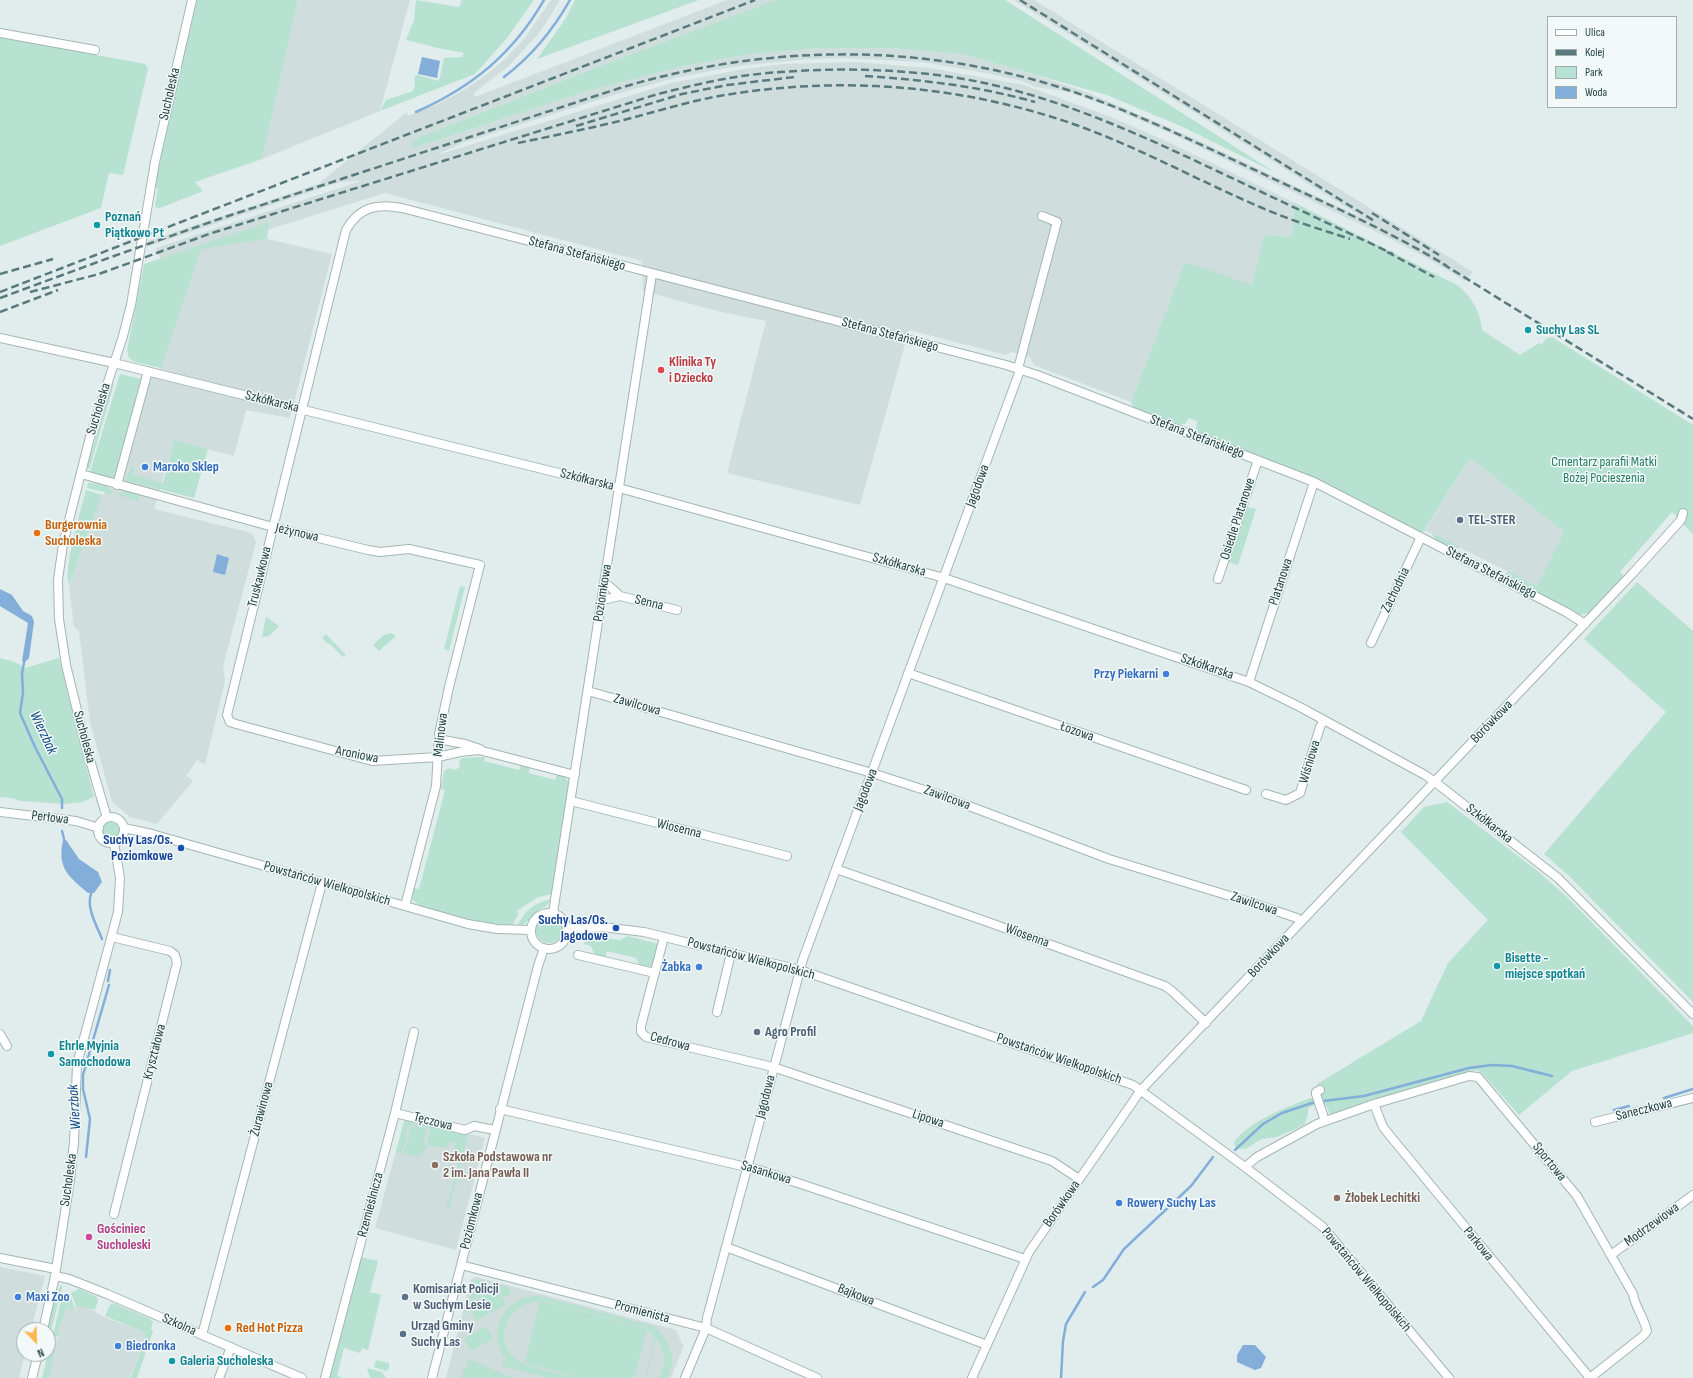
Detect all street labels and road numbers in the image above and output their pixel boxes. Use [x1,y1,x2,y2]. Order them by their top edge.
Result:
street label: Sucholeska [156,66,184,122]
street label: Stefana Stefańskiego [527,233,627,275]
street label: Stefana Stefańskiego [840,314,940,356]
street label: Sucholeska [83,381,115,437]
street label: Szkółkarska [243,387,301,417]
street label: Stefana Stefańskiego [1147,411,1247,463]
street label: Jagodowa [963,462,993,510]
street label: Szkółkarska [558,465,616,495]
street label: Osiedle Platanowe [1217,476,1259,562]
street label: Jeżynowa [274,520,320,546]
street label: Stefana Stefańskiego [1443,543,1539,603]
street label: Truskawkowa [244,545,276,609]
street label: Szkółkarska [870,549,928,581]
street label: Platanowa [1266,556,1296,608]
street label: Poziomkowa [590,563,616,623]
street label: Zachodnia [1378,565,1414,615]
street label: Senna [633,591,665,615]
street label: Szkółkarska [1178,650,1236,684]
street label: Zawilcowa [611,690,663,720]
street label: Borówkowa [1467,697,1517,747]
street label: Sucholeska [69,709,99,765]
street label: Malinowa [430,712,452,758]
street label: Łozowa [1058,718,1096,746]
street label: Wiśniowa [1296,738,1324,786]
street label: Aroniowa [334,743,380,767]
street label: Jagodowa [850,766,882,814]
street label: Zawilcowa [921,782,973,814]
street label: Szkółkarska [1462,800,1516,848]
street label: Perłowa [30,807,70,829]
street label: Wiosenna [655,815,703,843]
street label: Powstańców Wielkopolskich [262,858,392,910]
street label: Zawilcowa [1228,889,1280,919]
street label: Wiosenna [1003,920,1051,952]
street label: Borówkowa [1245,931,1293,981]
street label: Powstańców Wielkopolskich [685,934,817,984]
street label: Kryształowa [140,1022,170,1082]
street label: Cedrowa [648,1029,692,1055]
street label: Powstańców Wielkopolskich [994,1030,1124,1088]
street label: Jagodowa [752,1073,780,1121]
street label: Żurawinowa [247,1080,277,1138]
street label: Saneczkowa [1614,1095,1674,1125]
street label: Lipowa [910,1106,946,1132]
street label: Tęczowa [412,1109,454,1135]
street label: Sportowa [1528,1139,1570,1185]
street label: Sucholeska [57,1152,81,1208]
street label: Sasankowa [739,1157,793,1189]
street label: Rzemieślnicza [354,1171,388,1239]
street label: Borówkowa [1040,1177,1084,1231]
street label: Poziomkowa [457,1191,487,1251]
street label: Modrzewiowa [1621,1199,1683,1251]
street label: Powstańców Wielkopolskich [1317,1224,1415,1336]
street label: Parkowa [1459,1224,1497,1264]
street label: Bajkowa [835,1280,877,1310]
street label: Promienista [613,1297,671,1327]
street label: Szkolna [159,1310,199,1340]

